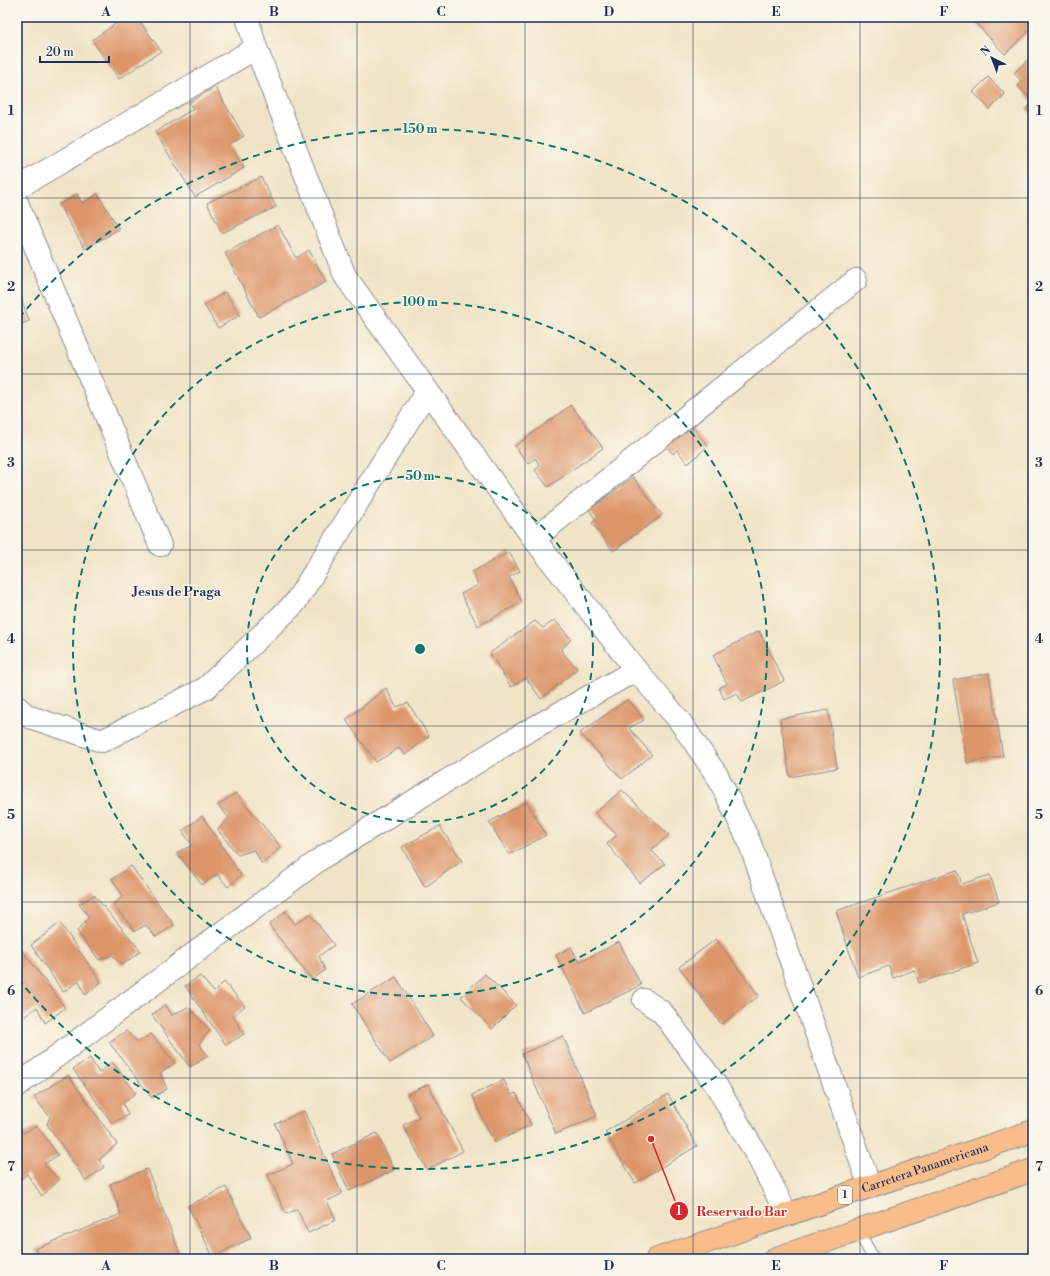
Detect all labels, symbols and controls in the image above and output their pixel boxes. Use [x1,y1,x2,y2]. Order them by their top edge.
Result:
text: A [100,4,111,20]
text: B [269,4,279,20]
text: C [436,4,446,20]
text: D [604,4,614,20]
text: E [771,4,781,20]
text: F [939,4,949,20]
scale bar [40,38,109,64]
north arrow [972,38,1012,78]
text: N [978,43,994,59]
text: 20 m [46,45,74,60]
text: 1 [8,103,15,119]
text: 1 [1036,103,1043,119]
text: 150 m [403,122,437,137]
text: 2 [7,279,15,295]
text: 2 [1035,279,1043,295]
text: 100 m [402,295,438,310]
text: 3 [7,455,15,471]
text: 3 [1035,455,1043,471]
text: 50 m [405,469,435,484]
district label: Jesus de Praga [131,584,222,600]
text: 4 [7,631,16,647]
text: 4 [1035,631,1044,647]
centre of rings [413,642,427,656]
text: 5 [7,807,15,823]
text: 5 [1035,807,1043,823]
text: 6 [7,983,15,999]
text: 6 [1035,983,1043,999]
street label: Carretera Panamericana [859,1139,991,1196]
text: 7 [7,1159,15,1175]
text: 7 [1035,1159,1043,1175]
road number: 1 [838,1186,852,1204]
callout: Reservado Bar [669,1198,796,1223]
text: 1 [676,1204,682,1219]
text: Reservado Bar [697,1204,788,1220]
text: A [100,1258,111,1274]
text: B [269,1258,279,1274]
text: C [436,1258,446,1274]
text: D [604,1258,614,1274]
text: E [771,1258,781,1274]
text: F [939,1258,949,1274]

